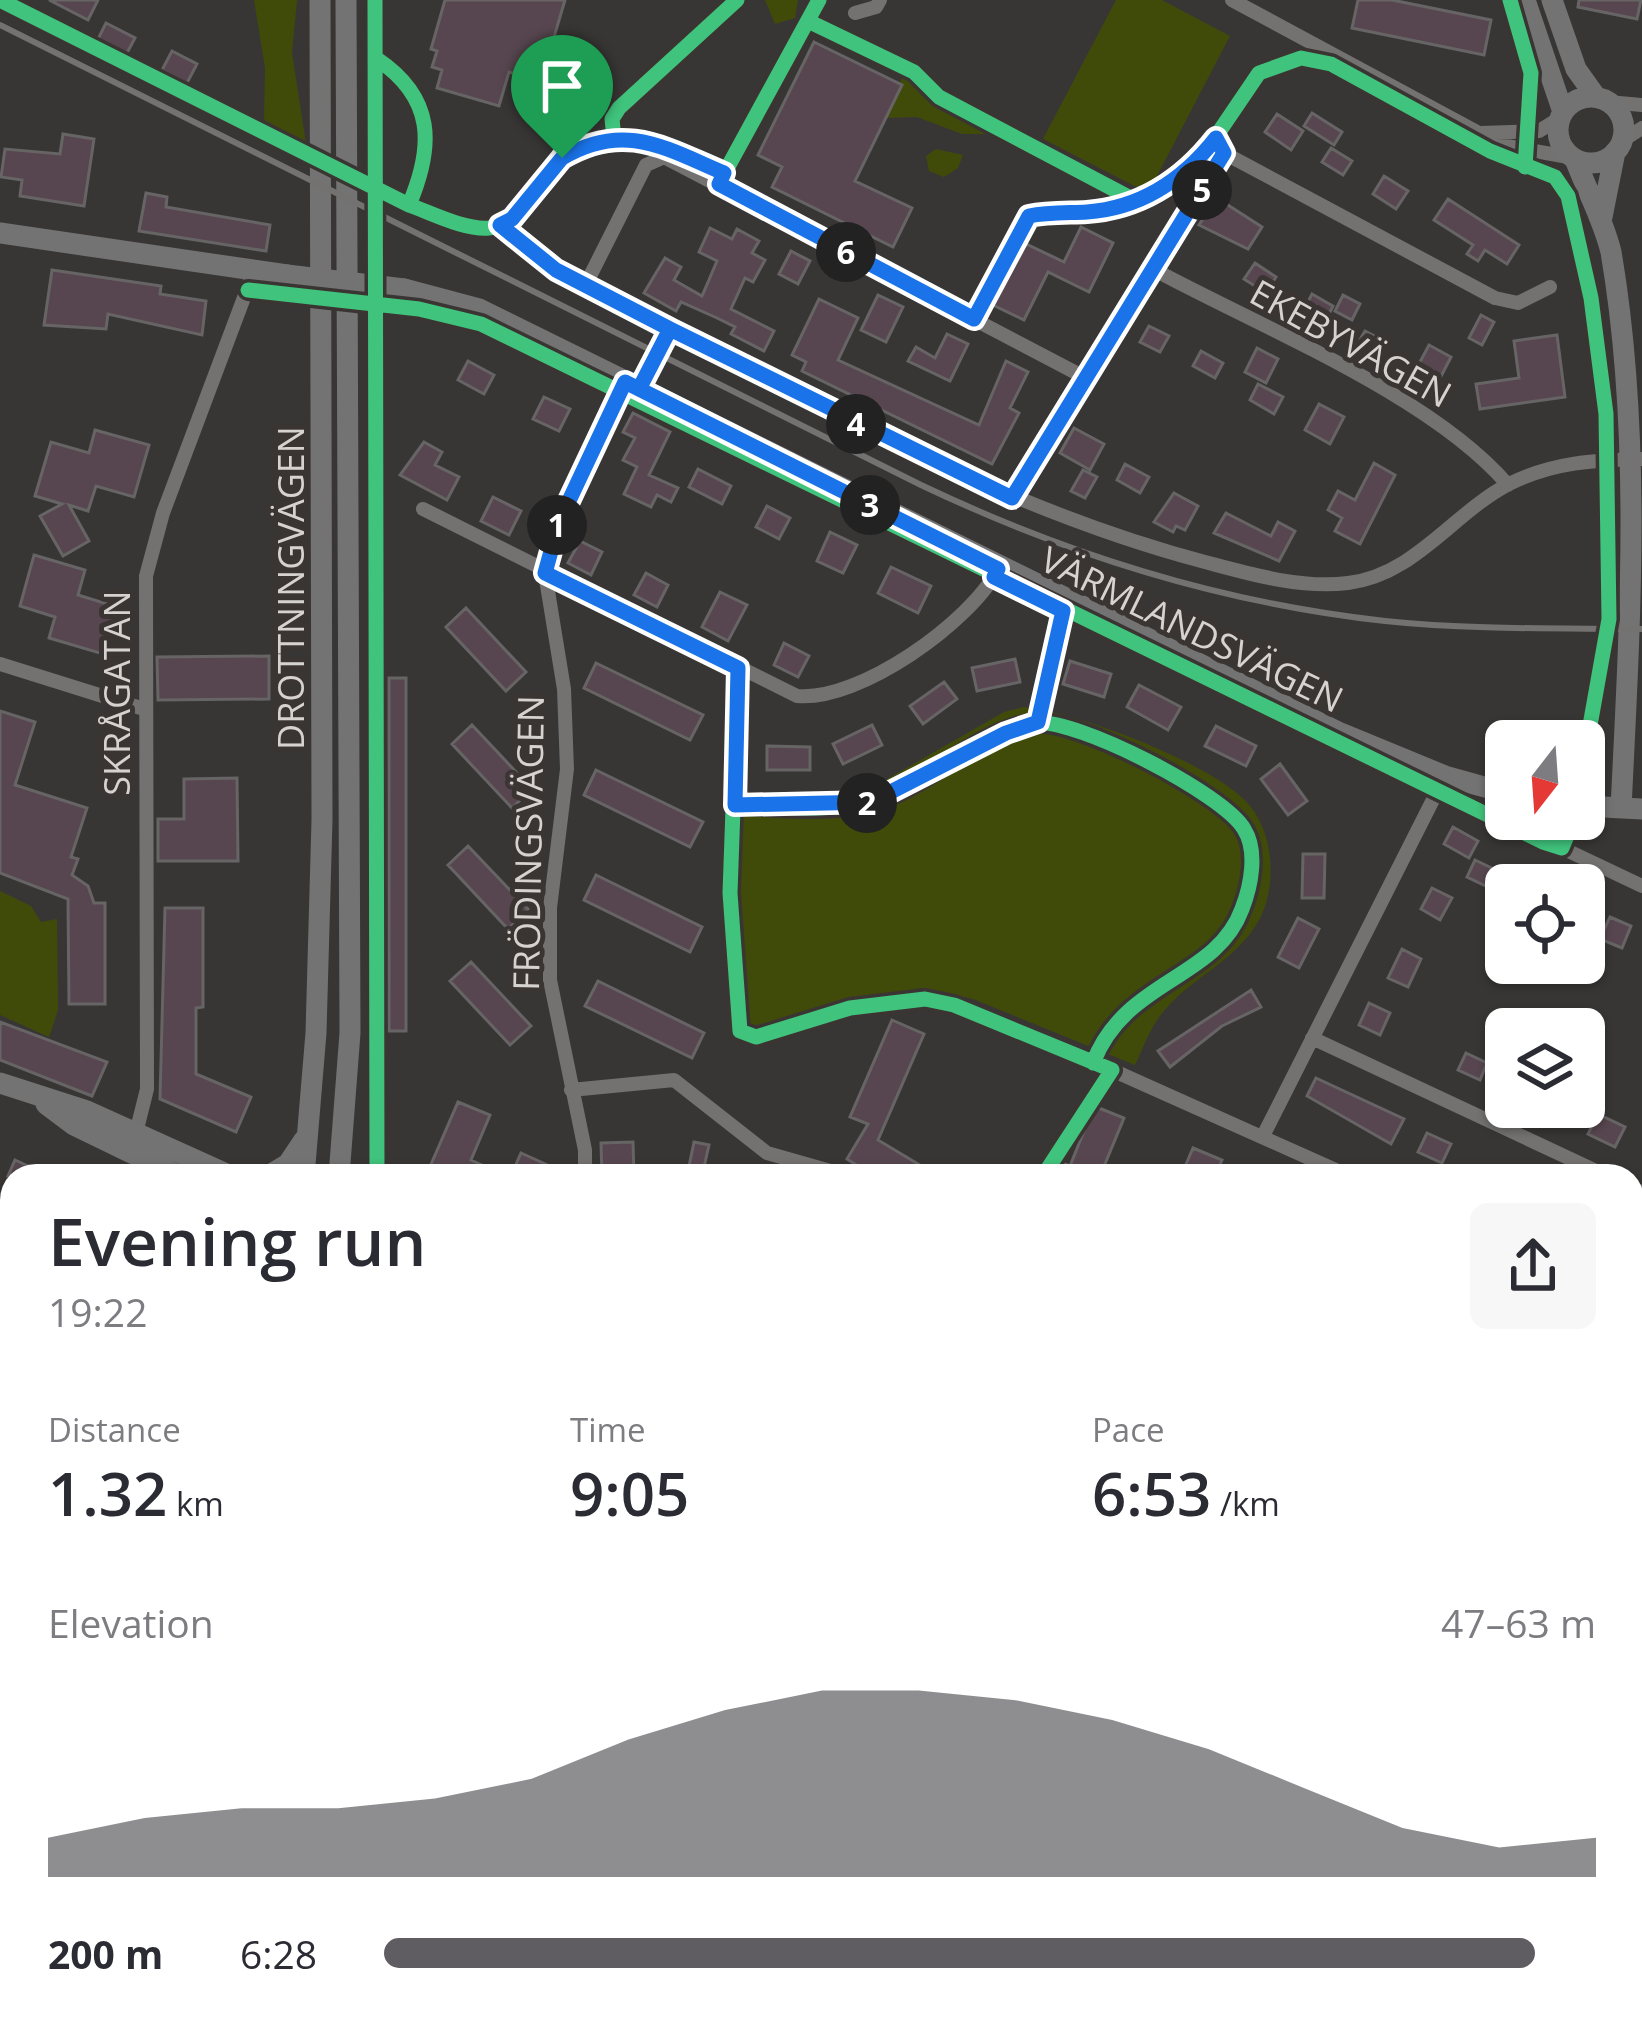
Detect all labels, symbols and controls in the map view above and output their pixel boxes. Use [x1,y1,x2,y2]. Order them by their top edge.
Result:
pin [511,35,613,158]
icon: arrive [529,53,595,119]
pin: 5 [1172,160,1232,220]
text: 5 [1193,167,1211,212]
pin: 6 [816,222,876,282]
text: 6 [837,229,855,274]
street label: EKEBYVÄGEN [1242,268,1460,418]
pin: 4 [826,394,886,454]
text: 4 [847,401,865,446]
street label: DROTTNINGVÄGEN [266,426,315,750]
pin: 3 [840,475,900,535]
text: 3 [861,482,879,527]
pin: 1 [527,495,587,555]
text: 1 [548,502,566,547]
street label: VÄRMLANDSVÄGEN [1033,534,1351,724]
street label: SKRÅGATAN [92,590,141,796]
street label: FRÖDINGSVÄGEN [501,695,555,991]
north arrow [1485,720,1605,840]
map controls [1485,720,1605,1128]
pin: 2 [837,773,897,833]
text: 2 [858,780,876,825]
button: locate [1485,864,1605,984]
button: layers [1485,1008,1605,1128]
text: Evening run [48,1195,426,1285]
button: share [1470,1203,1596,1329]
text: 19:22 [48,1285,147,1338]
text: Distance [48,1407,181,1452]
text: Time [570,1407,646,1452]
text: Pace [1092,1407,1165,1452]
text: 1.32 [48,1452,167,1534]
text: 9:05 [570,1452,689,1534]
text: 6:53 [1092,1452,1211,1534]
text: km [167,1481,224,1526]
text: /km [1211,1481,1280,1526]
text: Elevation [48,1596,214,1649]
text: 47–63 m [1441,1596,1596,1649]
text: 200 m [48,1927,163,1980]
text: 6:28 [240,1927,317,1980]

